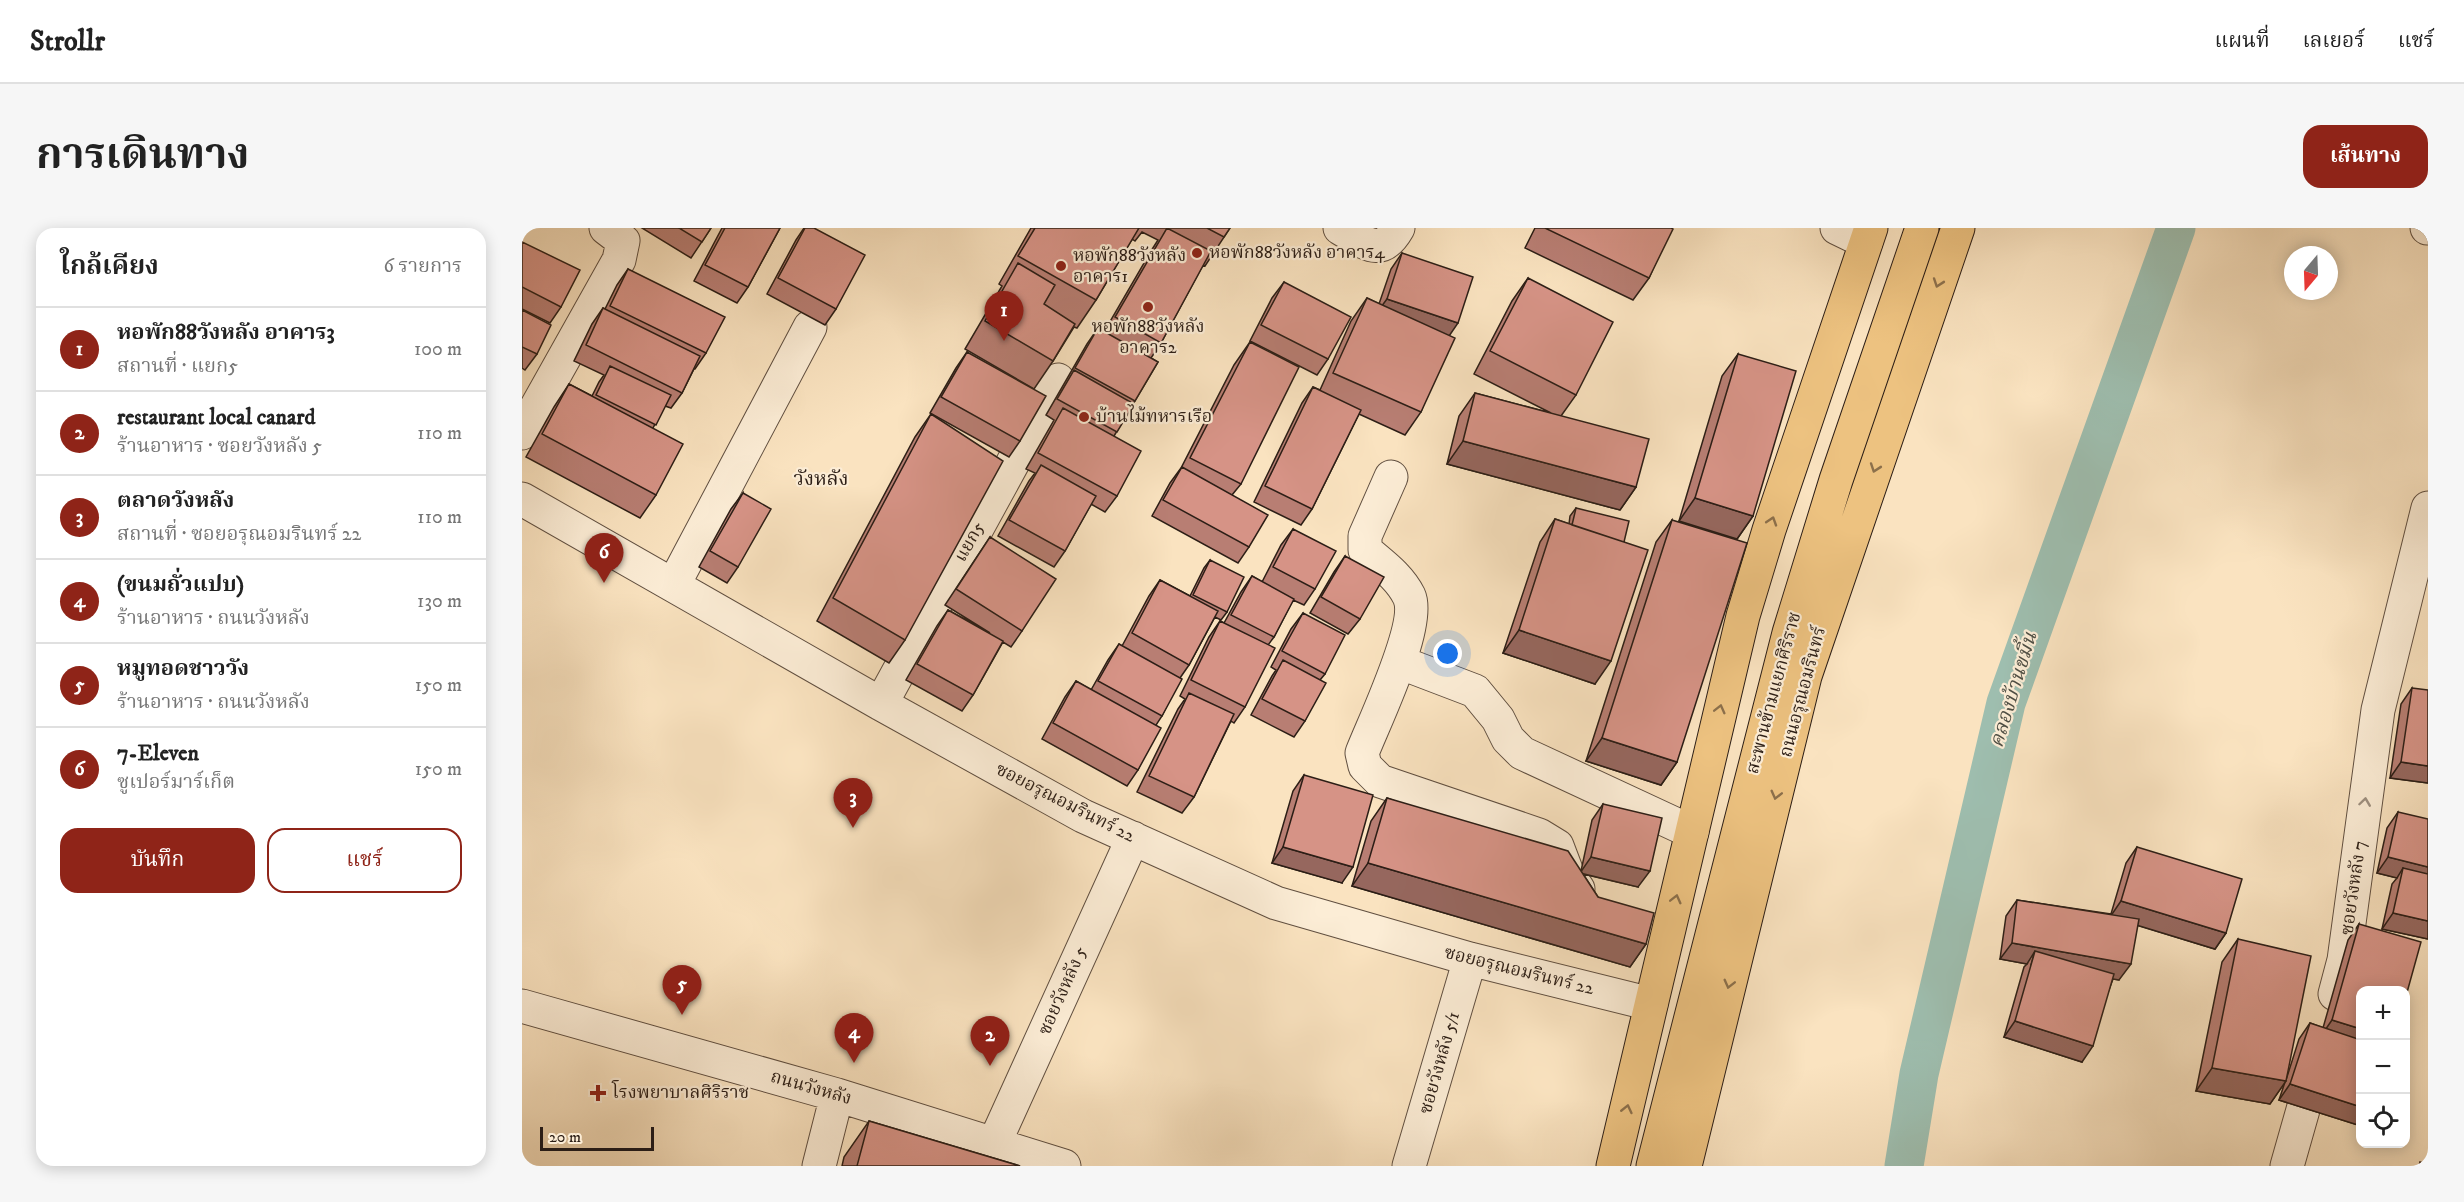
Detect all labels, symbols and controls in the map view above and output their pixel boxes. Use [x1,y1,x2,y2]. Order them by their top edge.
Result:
text: Strollr [30,24,105,59]
text: แผนที่ [2215,28,2270,54]
text: เลเยอร์ [2303,28,2365,54]
text: แชร์ [2398,28,2434,54]
button: เส้นทาง [2303,125,2428,188]
text: การเดินทาง [36,130,249,182]
place label: หอพัก88วังหลัง อาคาร4 [1209,242,1386,264]
place label: หอพัก88วังหลัง อาคาร1 [1073,245,1186,288]
marker: หอพัก88วังหลัง อาคาร4 [1190,246,1204,260]
north arrow [2284,246,2338,300]
text: ใกล้เคียง [60,250,159,283]
text: 6 รายการ [384,254,462,279]
marker: หอพัก88วังหลัง อาคาร1 [1054,259,1068,273]
one-way arrow [1933,277,1946,288]
pin: 1 [984,291,1024,341]
marker: หอพัก88วังหลัง อาคาร2 [1141,300,1155,314]
place label: หอพัก88วังหลัง อาคาร2 [1091,316,1205,359]
text: หอพัก88วังหลัง อาคาร3 [117,319,335,346]
text: 1 [76,337,83,362]
text: 100 m [414,337,462,362]
text: สถานที่ · แยก5 [117,354,238,379]
text: restaurant local canard [117,404,315,431]
place label: บ้านไม้ทหารเรือ [1096,404,1212,428]
marker: บ้านไม้ทหารเรือ [1077,410,1091,424]
text: 2 [75,421,84,446]
text: 110 m [417,421,462,446]
text: ร้านอาหาร · ซอยวังหลัง 5 [117,434,322,459]
one-way arrow [1869,462,1882,473]
district label: วังหลัง [794,467,848,492]
text: ตลาดวังหลัง [117,487,234,514]
text: 3 [76,505,83,530]
text: 110 m [417,505,462,530]
one-way arrow [1765,516,1778,527]
street label: แยก5 [950,518,990,566]
text: สถานที่ · ซอยอรุณอมรินทร์ 22 [117,522,361,547]
pin: 6 [584,534,623,583]
text: (ขนมถั่วแปบ) [117,571,244,598]
text: 4 [74,589,85,614]
text: 130 m [417,589,462,614]
text: ร้านอาหาร · ถนนวังหลัง [117,606,310,631]
street label: สะพานข้ามแยกศิริราช [1742,610,1806,776]
street label: ถนนอรุณอมรินทร์ [1774,623,1831,760]
water label: คลองบ้านขมิ้น [1981,627,2044,751]
your location [1433,639,1462,668]
text: หมูทอดชาววัง [117,655,249,682]
text: 5 [75,673,84,698]
text: 150 m [415,673,462,698]
text: ร้านอาหาร · ถนนวังหลัง [117,690,310,715]
one-way arrow [1713,704,1726,714]
text: 7-Eleven [117,740,199,767]
text: 6 [74,757,85,782]
text: 150 m [415,757,462,782]
street label: ซอยอรุณอมรินทร์ 22 [992,757,1139,848]
text: ซูเปอร์มาร์เก็ต [117,770,235,795]
pin: 3 [834,778,872,828]
one-way arrow [1770,789,1783,799]
one-way arrow [2359,797,2371,806]
button: บันทึก [60,828,255,893]
button: แชร์ [267,828,462,893]
street label: ซอยวังหลัง 7 [2337,839,2371,937]
one-way arrow [1668,894,1681,904]
street label: ซอยอรุณอมรินทร์ 22 [1442,941,1596,1000]
street label: ซอยวังหลัง 5 [1034,943,1092,1039]
pin: 5 [662,966,702,1015]
one-way arrow [1724,979,1737,989]
map controls [2356,986,2410,1148]
button: + [2356,986,2410,1040]
street label: ซอยวังหลัง 5/1 [1415,1009,1465,1117]
pin: 4 [834,1014,874,1063]
pin: 2 [970,1016,1010,1066]
button: − [2356,1040,2410,1094]
street label: ถนนวังหลัง [768,1066,854,1110]
place label: โรงพยาบาลศิริราช [611,1079,749,1104]
marker: โรงพยาบาลศิริราช [589,1084,607,1102]
button: locate [2356,1094,2410,1148]
one-way arrow [1619,1104,1632,1114]
scale bar [540,1124,654,1152]
text: 20 m [549,1127,581,1147]

